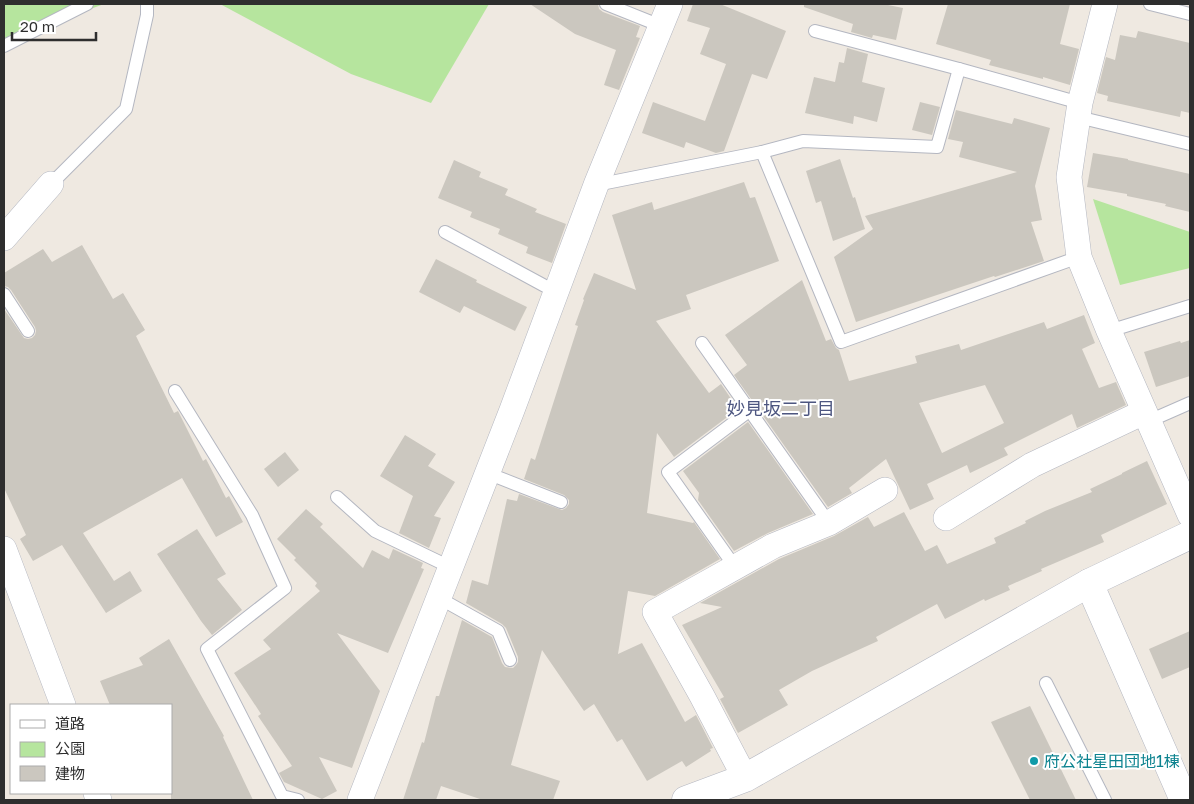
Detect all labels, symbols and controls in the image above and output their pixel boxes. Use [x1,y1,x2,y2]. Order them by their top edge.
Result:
scale bar [12,10,96,42]
text: 20 m [20,17,55,35]
district label: 妙見坂二丁目 [727,397,835,419]
legend [10,704,172,794]
text: 道路 [55,714,85,732]
text: 公園 [55,739,85,757]
place label: 府公社星田団地1棟 [1044,751,1180,771]
marker: 府公社星田団地1棟 [1028,755,1040,767]
text: 建物 [55,764,85,782]

